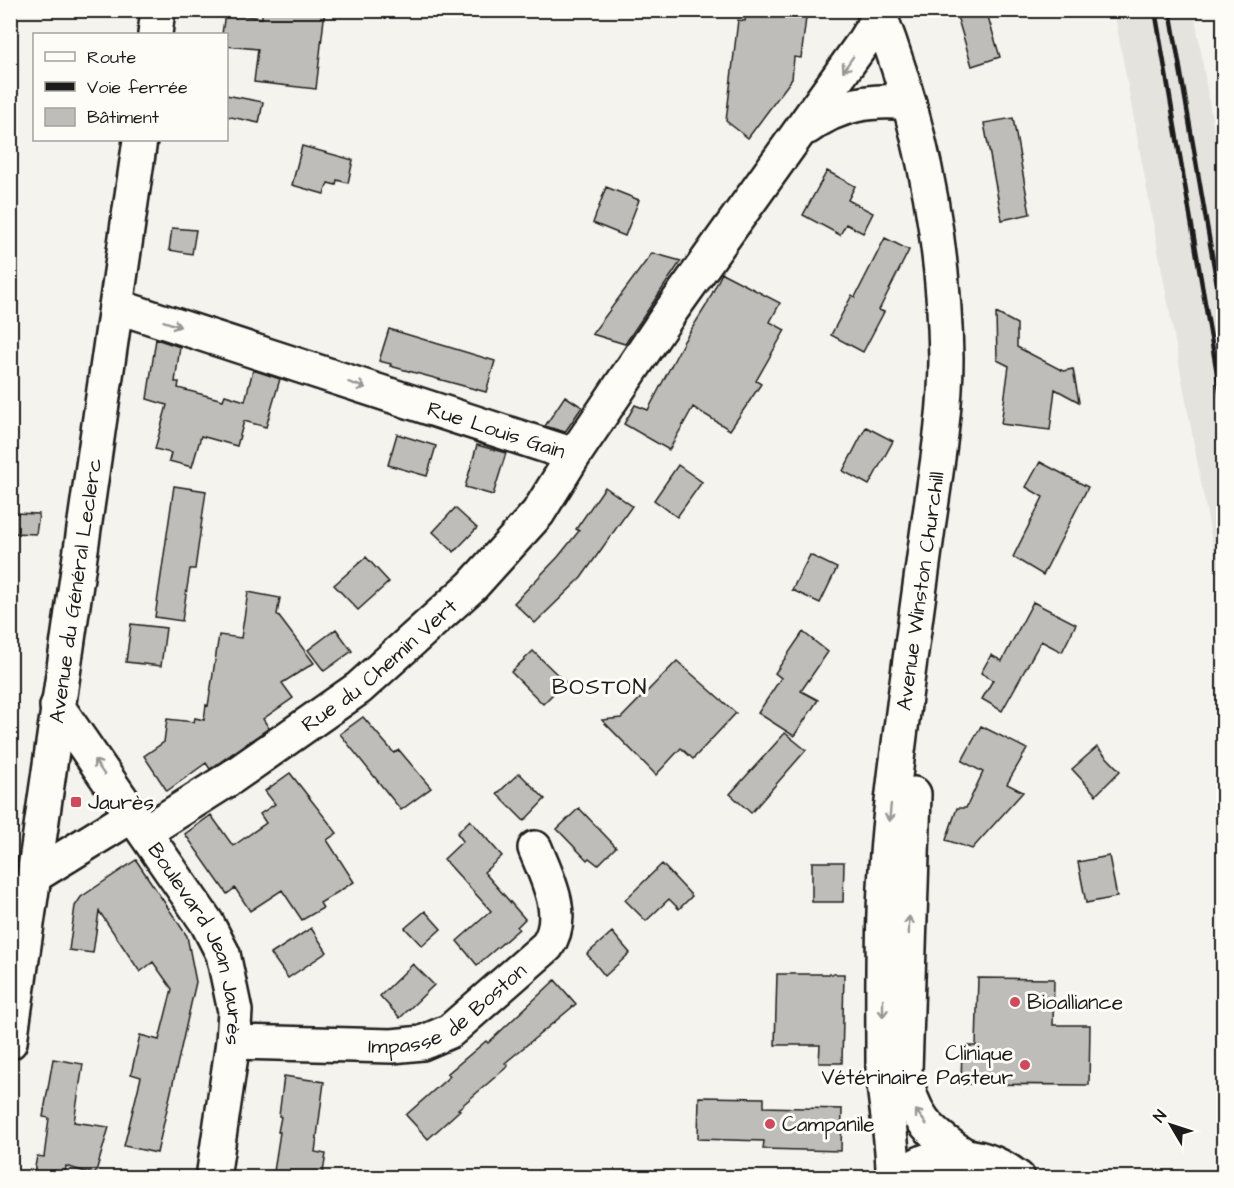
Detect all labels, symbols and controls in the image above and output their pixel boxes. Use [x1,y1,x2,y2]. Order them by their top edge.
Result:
legend [33,33,228,141]
text: Route [87,45,136,70]
one-way arrow [842,55,854,71]
text: Voie ferrée [87,75,188,100]
text: Bâtiment [87,105,160,130]
one-way arrow [162,319,181,330]
one-way arrow [347,380,366,391]
street label: Rue Louis Gain [423,394,569,466]
street label: Avenue du Général Leclerc [42,456,109,725]
street label: Avenue Winston Churchill [889,470,952,712]
street label: Rue du Chemin Vert [296,592,464,739]
district label: BOSTON [552,672,648,703]
one-way arrow [93,759,105,775]
place label: Jaurès [88,788,154,817]
marker: Jaurès [69,795,83,809]
one-way arrow [885,803,896,823]
street label: Boulevard Jean Jaurès [141,837,249,1046]
one-way arrow [903,916,914,936]
street label: Impasse de Boston [368,956,533,1062]
place label: Bioalliance [1027,988,1123,1017]
marker: Bioalliance [1008,995,1022,1009]
one-way arrow [877,997,889,1017]
place label: Clinique Vétérinaire Pasteur [821,1039,1013,1092]
marker: Clinique Vétérinaire Pasteur [1018,1058,1032,1072]
north arrow [1141,1095,1201,1155]
text: N [1148,1105,1172,1127]
one-way arrow [915,1109,927,1125]
place label: Campanile [782,1110,875,1140]
marker: Campanile [763,1117,777,1131]

